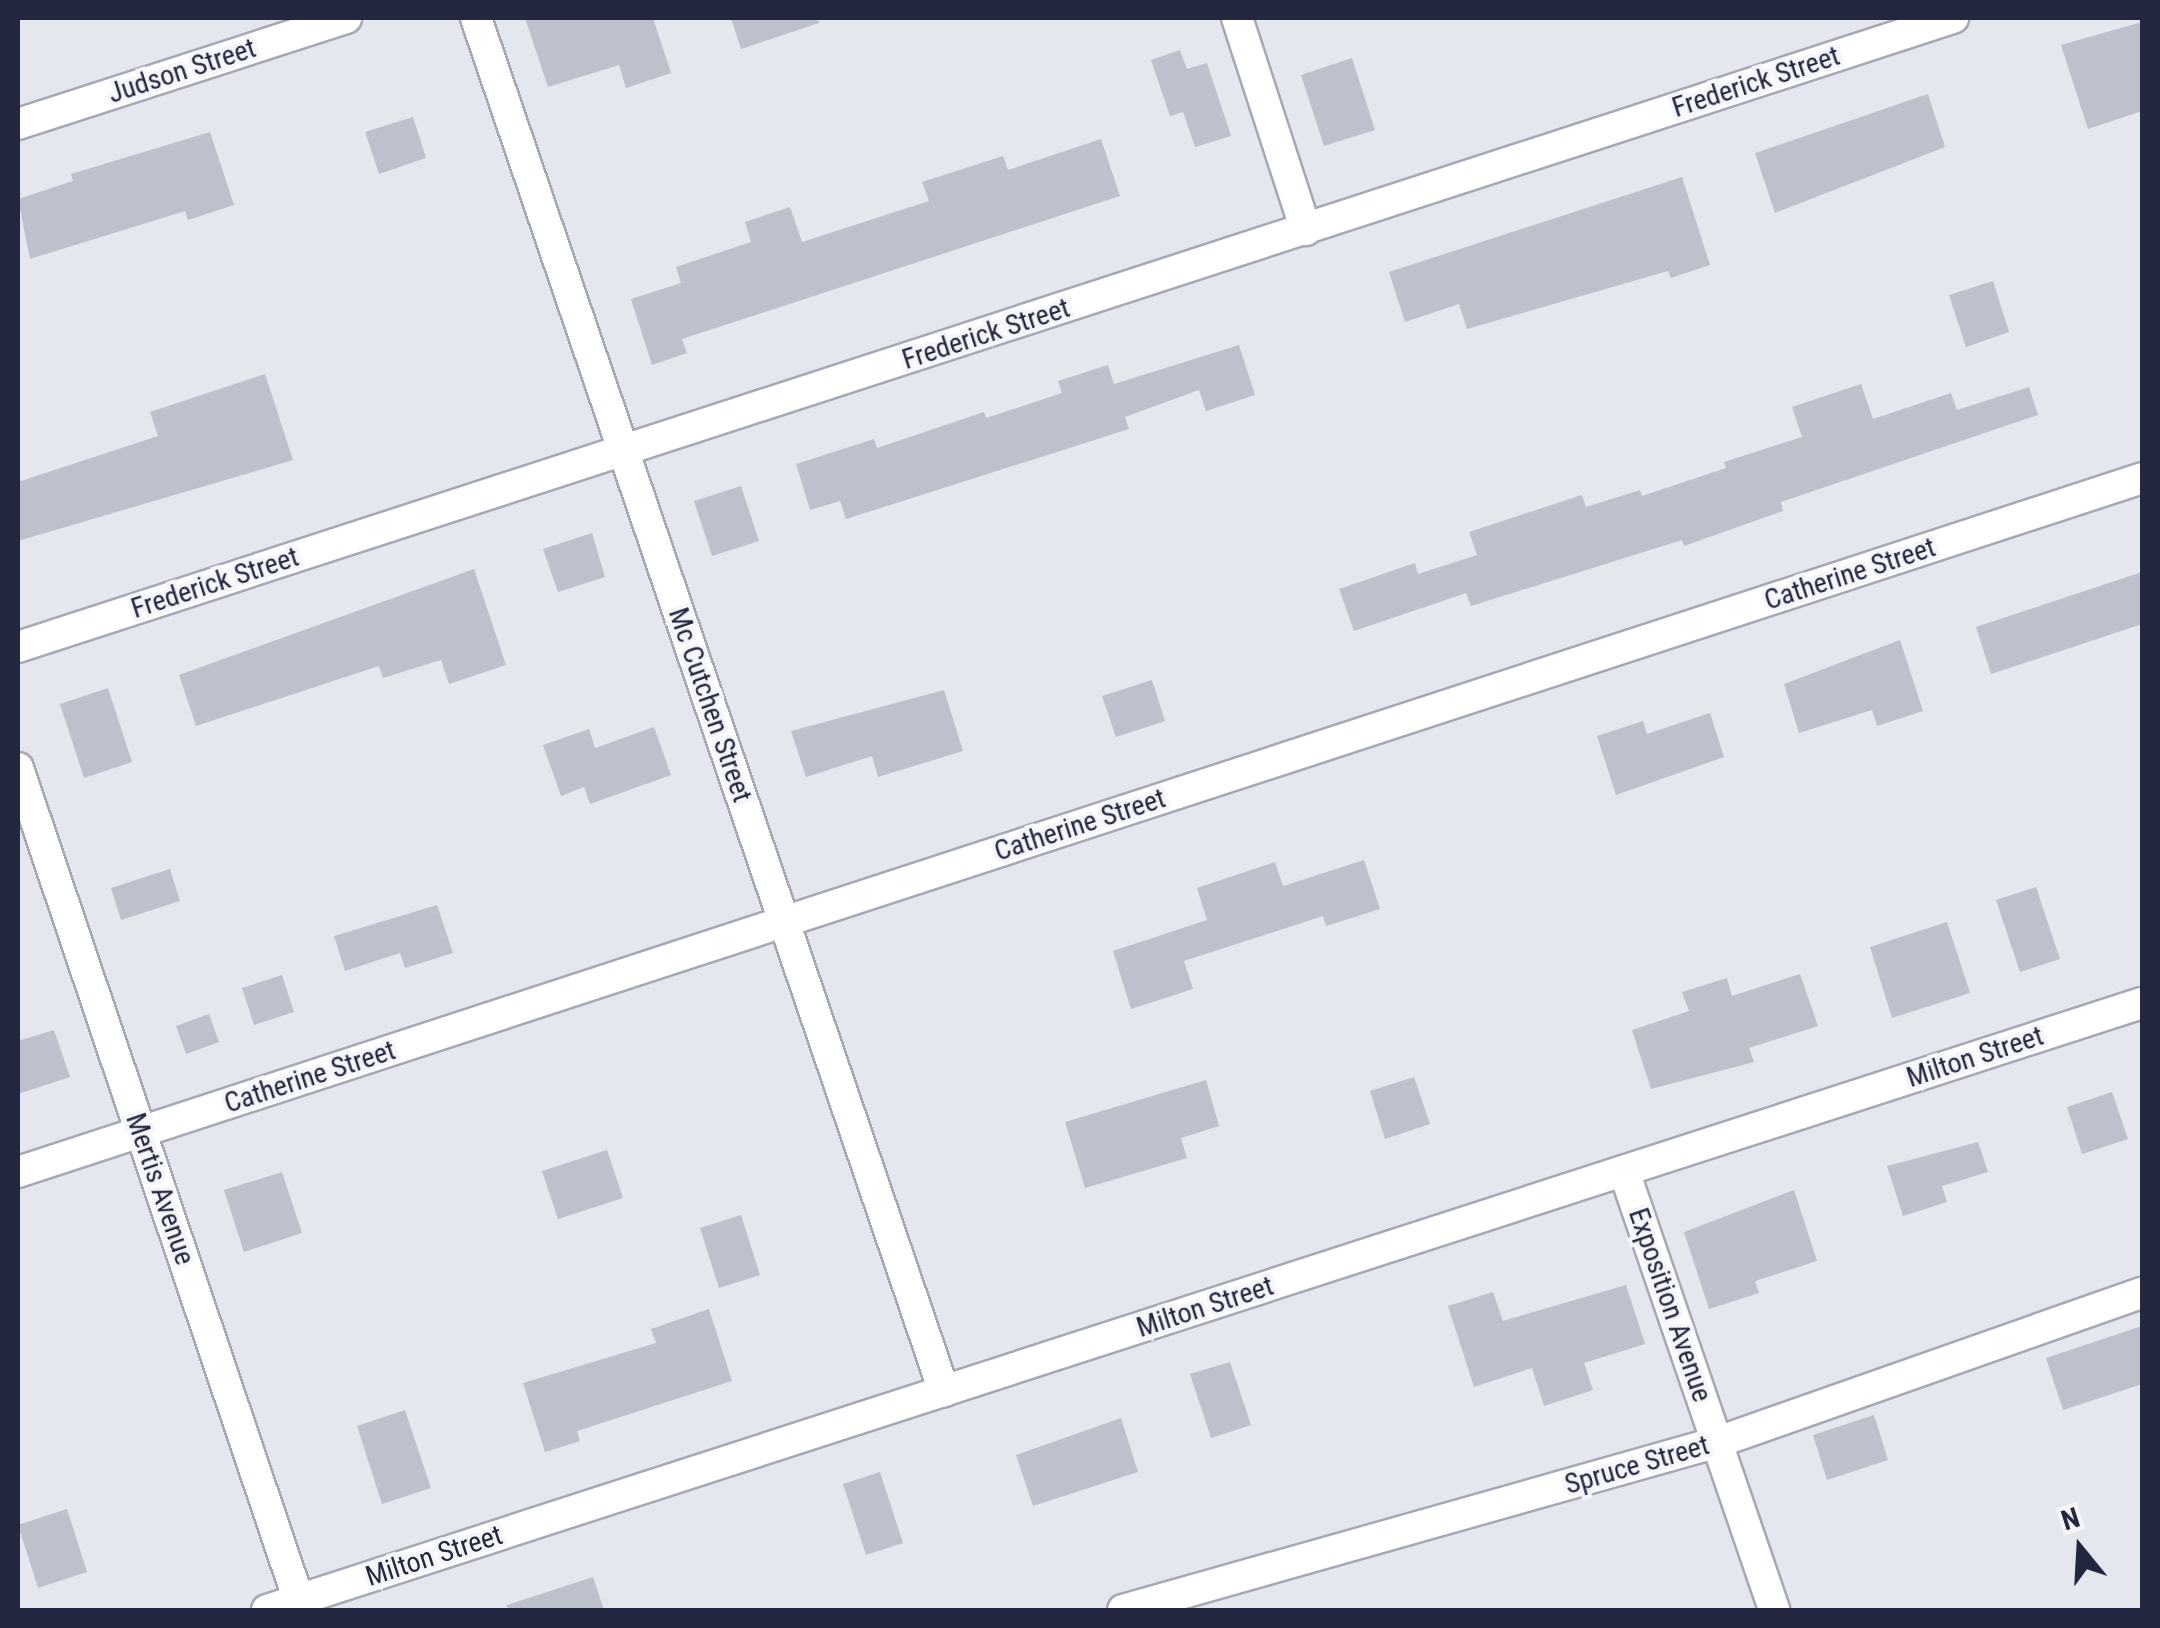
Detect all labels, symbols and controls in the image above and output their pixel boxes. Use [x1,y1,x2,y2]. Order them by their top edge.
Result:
street label: Judson Street [104,31,260,111]
street label: Frederick Street [1668,39,1844,125]
street label: Frederick Street [898,291,1074,377]
street label: Catherine Street [1760,531,1940,617]
street label: Frederick Street [127,540,303,626]
street label: Mc Cutchen Street [661,603,759,807]
street label: Catherine Street [990,782,1170,868]
street label: Milton Street [1902,1019,2048,1095]
street label: Catherine Street [220,1034,400,1120]
street label: Mertis Avenue [118,1109,202,1269]
street label: Exposition Avenue [1621,1204,1719,1406]
street label: Milton Street [1132,1269,1278,1345]
street label: Spruce Street [1561,1428,1713,1502]
north arrow [2030,1498,2130,1598]
text: N [2057,1501,2084,1537]
street label: Milton Street [361,1518,507,1594]

